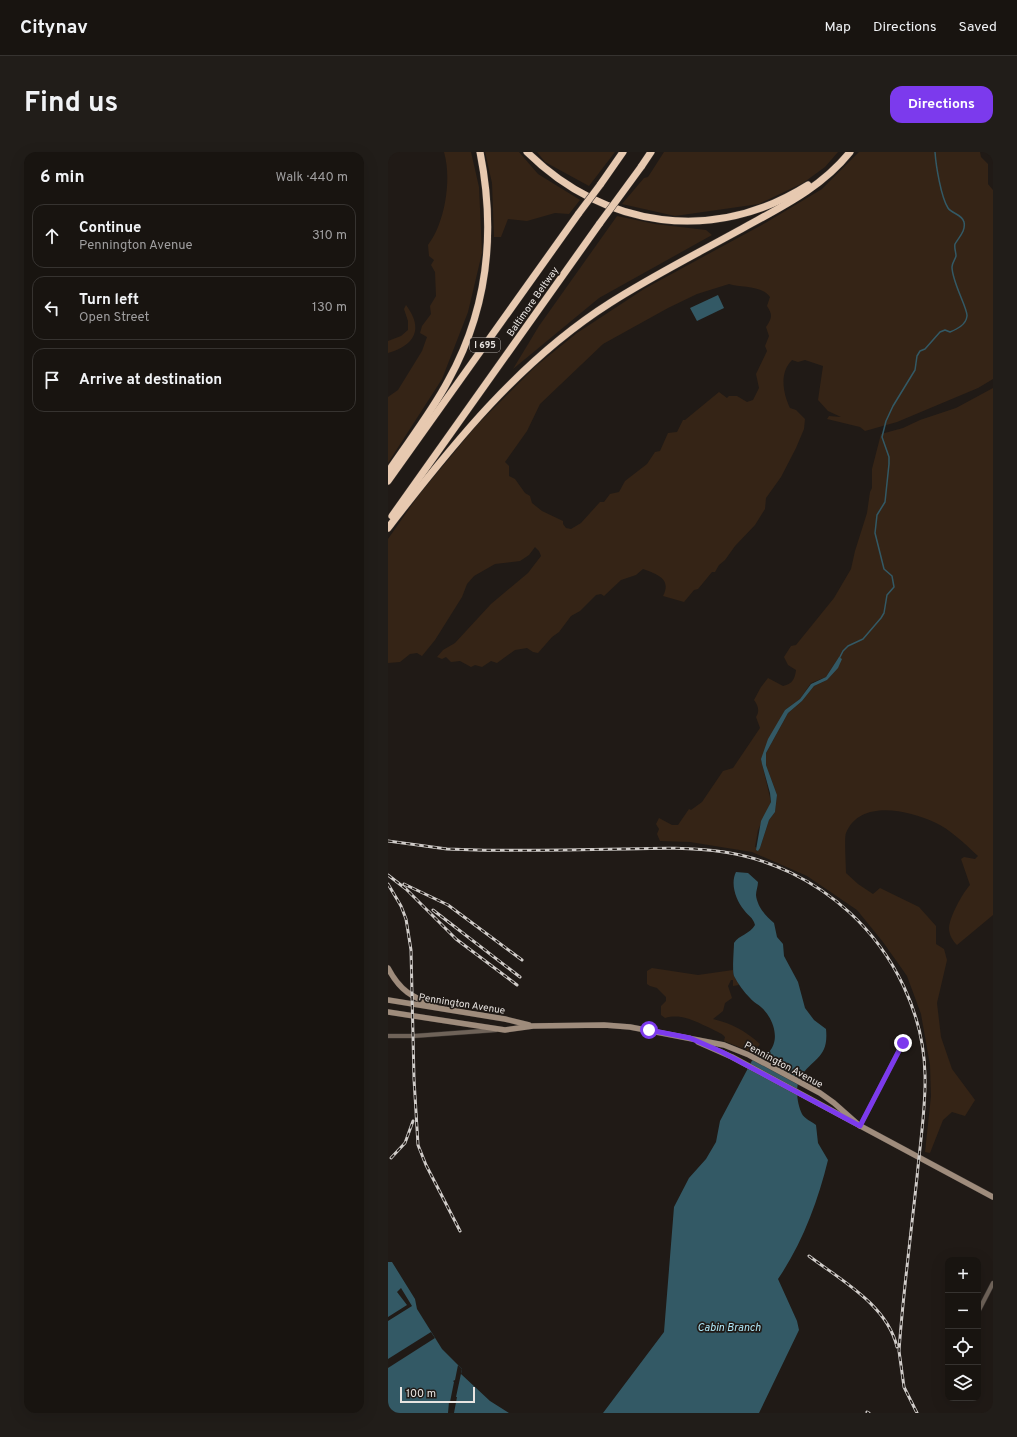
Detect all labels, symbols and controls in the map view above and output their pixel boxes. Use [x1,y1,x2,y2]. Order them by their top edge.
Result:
text: Citynav [20,16,88,40]
text: Map [825,19,851,36]
text: Directions [873,19,937,36]
text: Saved [959,19,997,36]
text: Find us [24,86,118,122]
button: Directions [890,86,993,123]
text: 6 min [40,167,84,189]
text: Walk · 440 m [276,170,348,186]
text: Continue [79,219,141,238]
icon: ahead [41,225,63,247]
text: 310 m [312,228,347,244]
text: Pennington Avenue [79,238,193,254]
street label: Baltimore Beltway [504,265,562,339]
text: Turn left [79,291,139,310]
icon: left [41,297,63,319]
text: 130 m [312,300,347,316]
text: Open Street [79,310,149,326]
road number: I 695 [470,338,500,352]
icon: arrive [41,369,63,391]
text: Arrive at destination [79,371,222,390]
street label: Pennington Avenue [418,991,506,1018]
route start [640,1021,658,1039]
route end [894,1034,912,1052]
street label: Pennington Avenue [742,1039,825,1092]
map controls [945,1257,981,1401]
button: + [945,1257,981,1293]
button: − [945,1293,981,1329]
water label: Cabin Branch [697,1321,761,1335]
button: locate [945,1329,981,1365]
button: layers [945,1365,981,1401]
scale bar [400,1385,475,1404]
text: 100 m [406,1387,436,1401]

